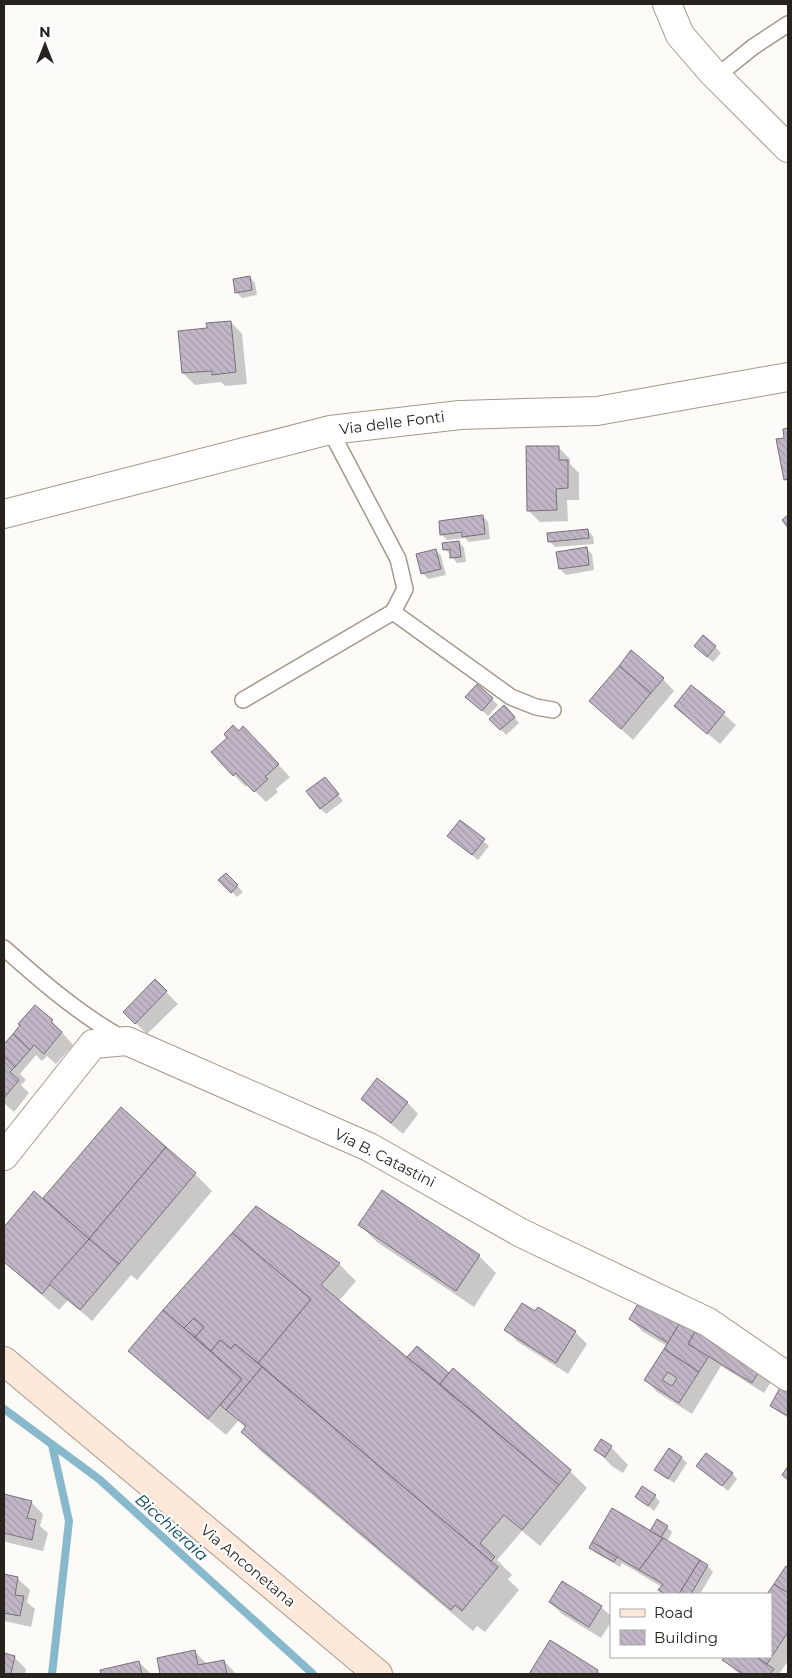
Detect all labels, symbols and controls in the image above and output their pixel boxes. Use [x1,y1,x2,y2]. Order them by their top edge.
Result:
north arrow [20,20,70,70]
text: N [39,23,51,41]
street label: Via delle Fonti [338,407,446,438]
street label: Via B. Catastini [331,1124,439,1191]
water label: Bicchieraia [131,1490,212,1565]
street label: Via Anconetana [197,1520,300,1611]
legend [610,1593,772,1658]
text: Road [654,1603,693,1622]
text: Building [654,1628,718,1647]

